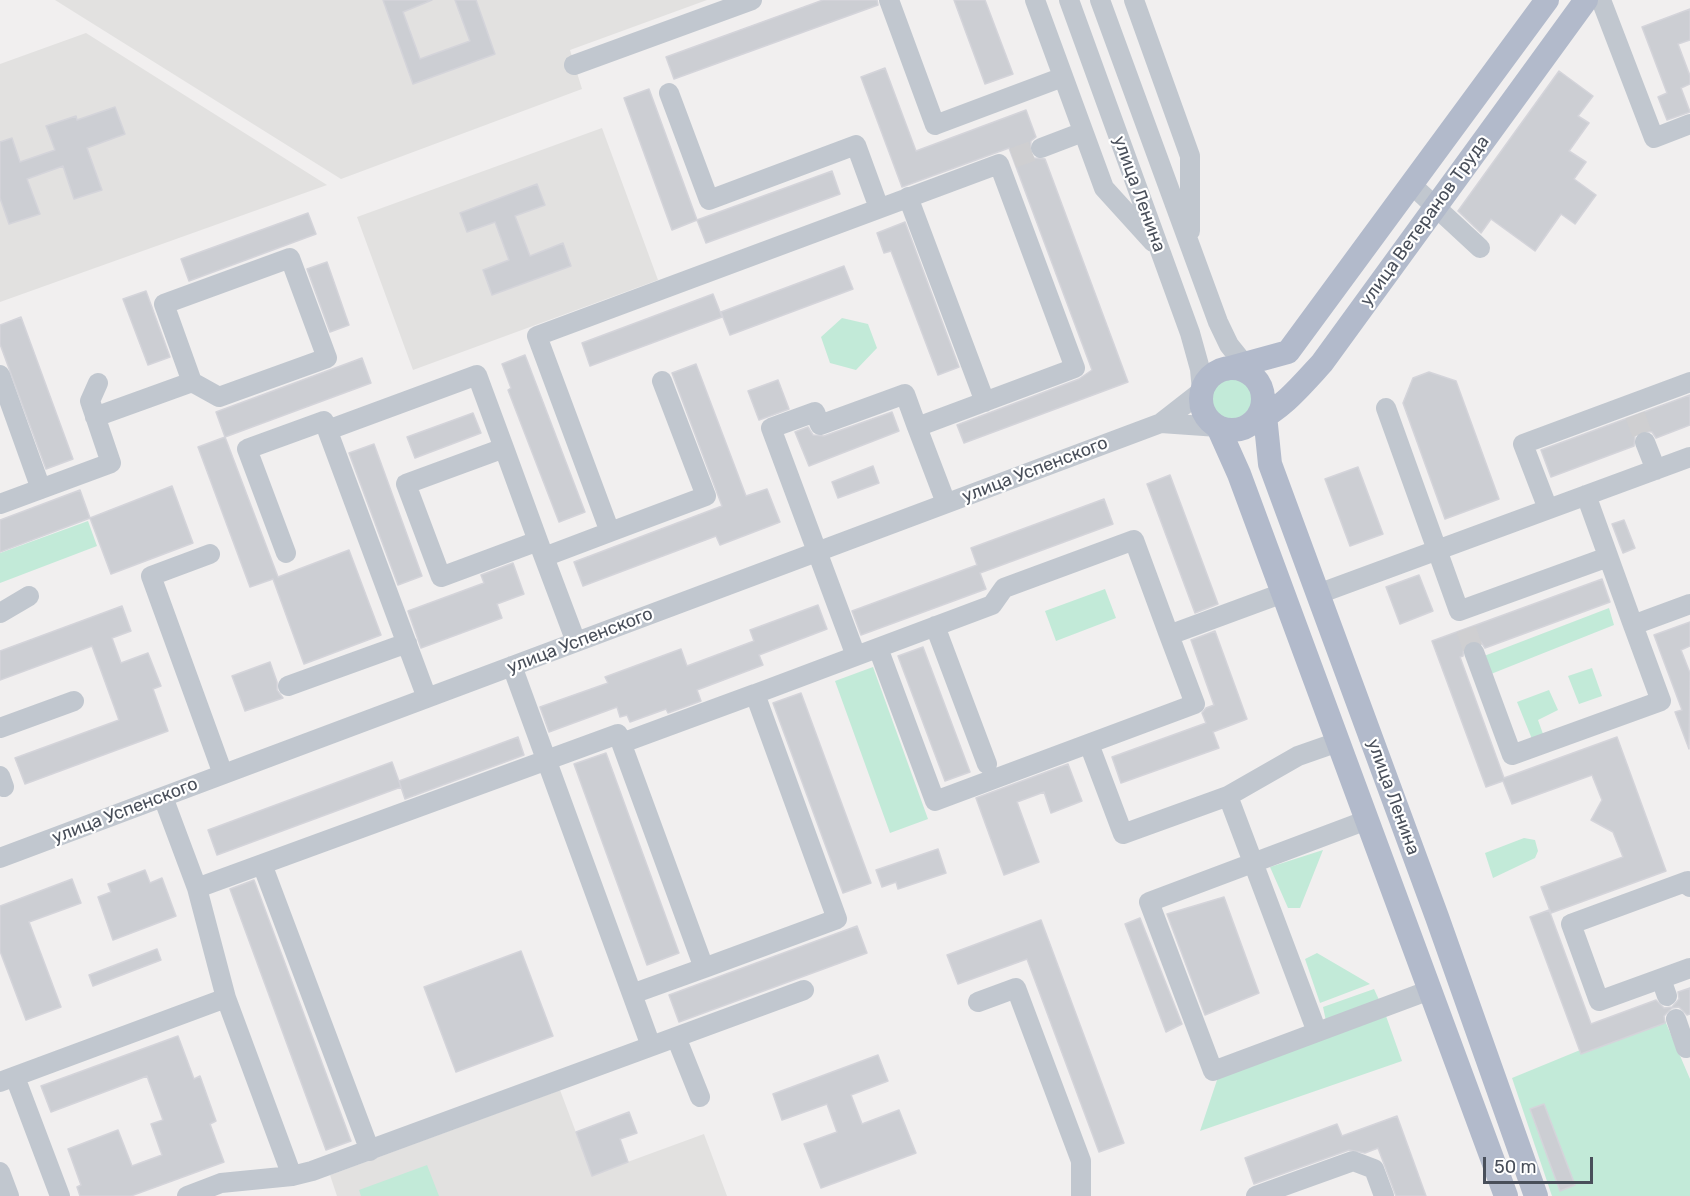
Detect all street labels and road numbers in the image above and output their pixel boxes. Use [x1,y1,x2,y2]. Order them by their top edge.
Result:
street label: улица Ветеранов Труда [1356,132,1494,310]
street label: улица Ленина [1108,133,1170,255]
street label: улица Успенского [959,432,1111,508]
street label: улица Успенского [504,603,656,679]
street label: улица Ленина [1362,736,1424,858]
street label: улица Успенского [49,773,201,849]

